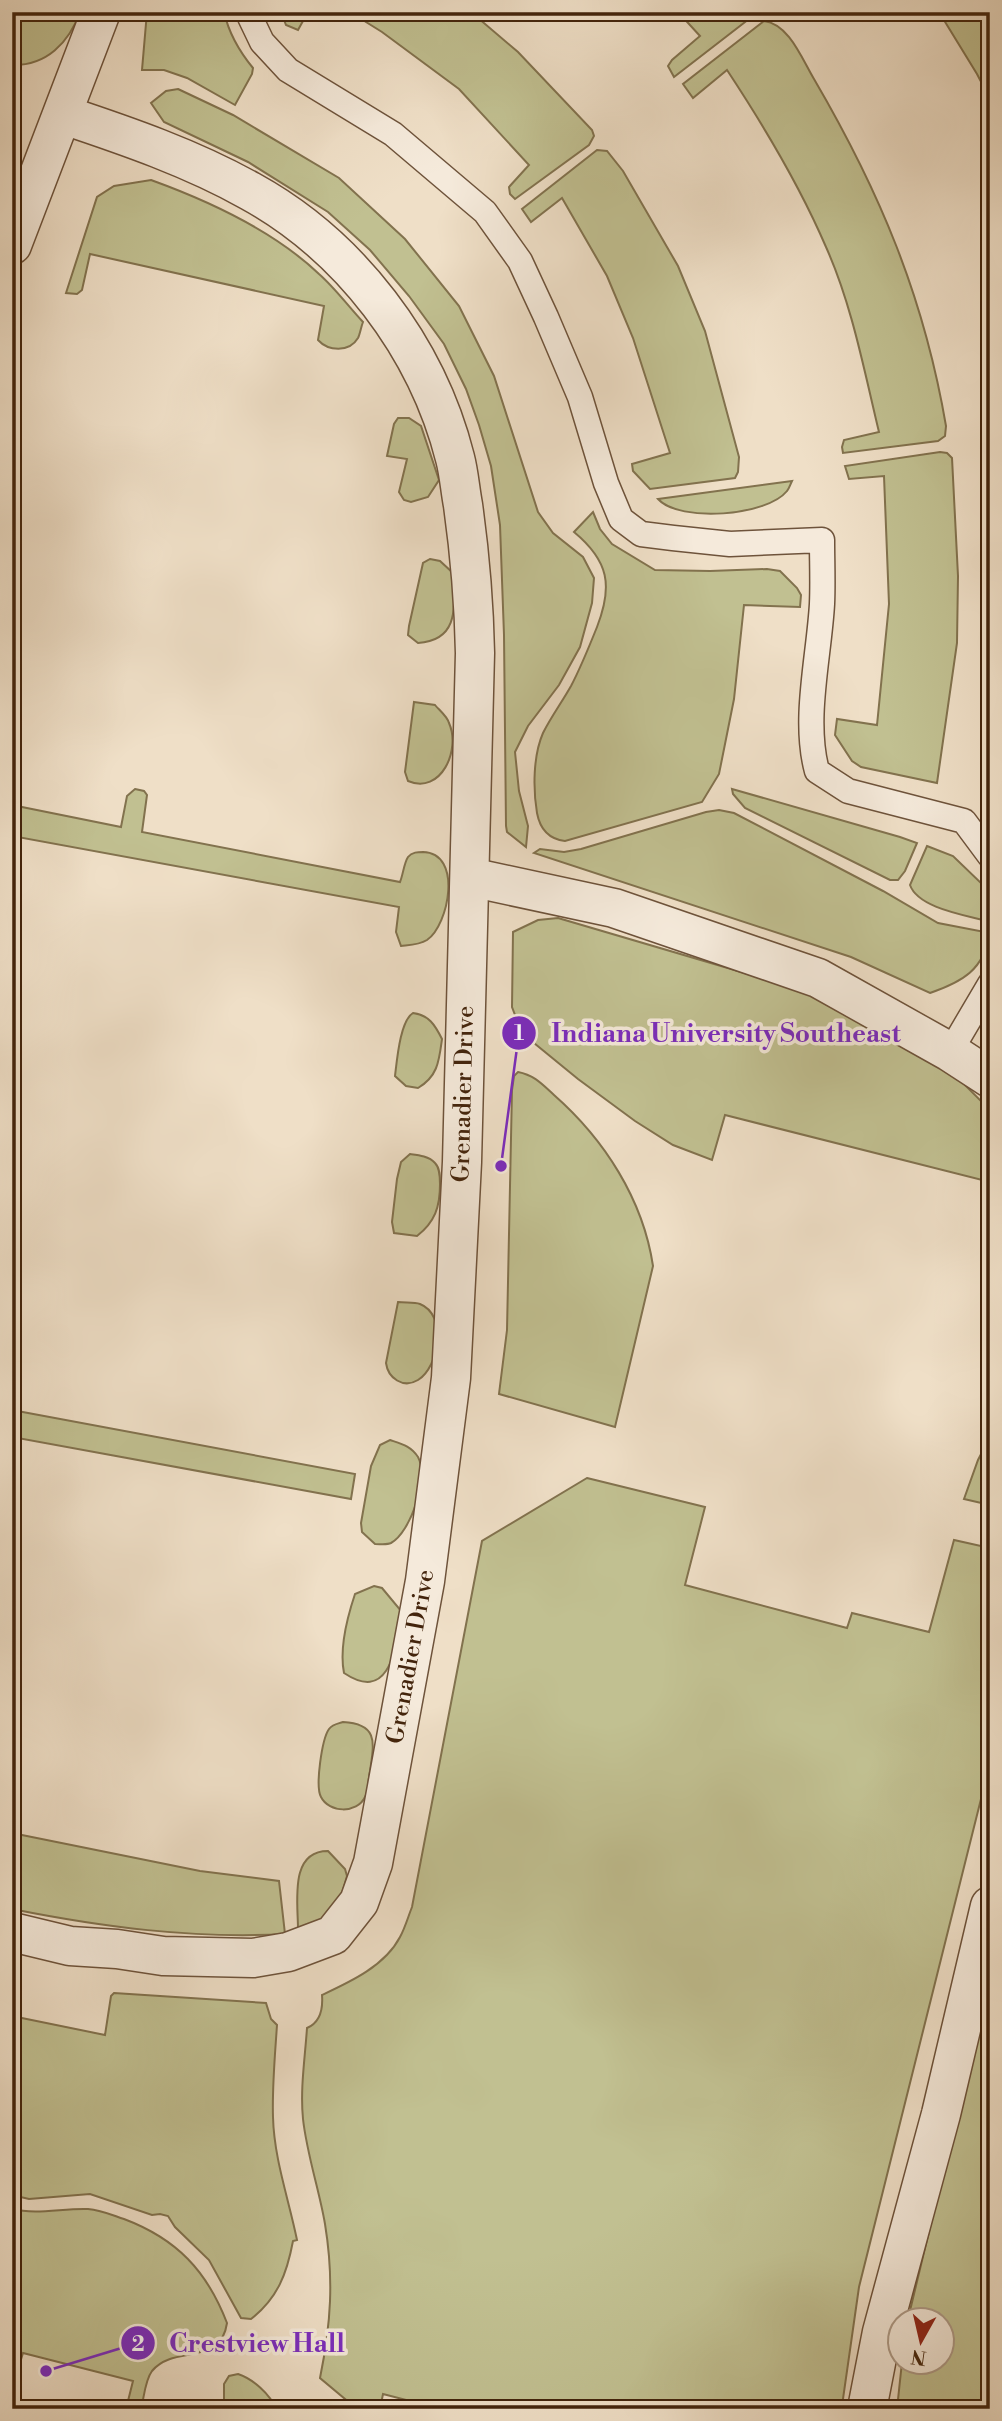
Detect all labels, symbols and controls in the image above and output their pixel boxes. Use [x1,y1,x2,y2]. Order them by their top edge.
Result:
street label: Grenadier Drive [446,1005,481,1183]
callout: Indiana University Southeast [502,1009,914,1056]
text: Indiana University Southeast [551,1018,902,1050]
text: 1 [514,1021,524,1047]
street label: Grenadier Drive [380,1568,441,1746]
north arrow [886,2306,956,2376]
callout: Crestview Hall [120,2320,359,2367]
text: Crestview Hall [169,2328,345,2360]
text: 2 [131,2332,145,2358]
text: N [910,2344,928,2370]

